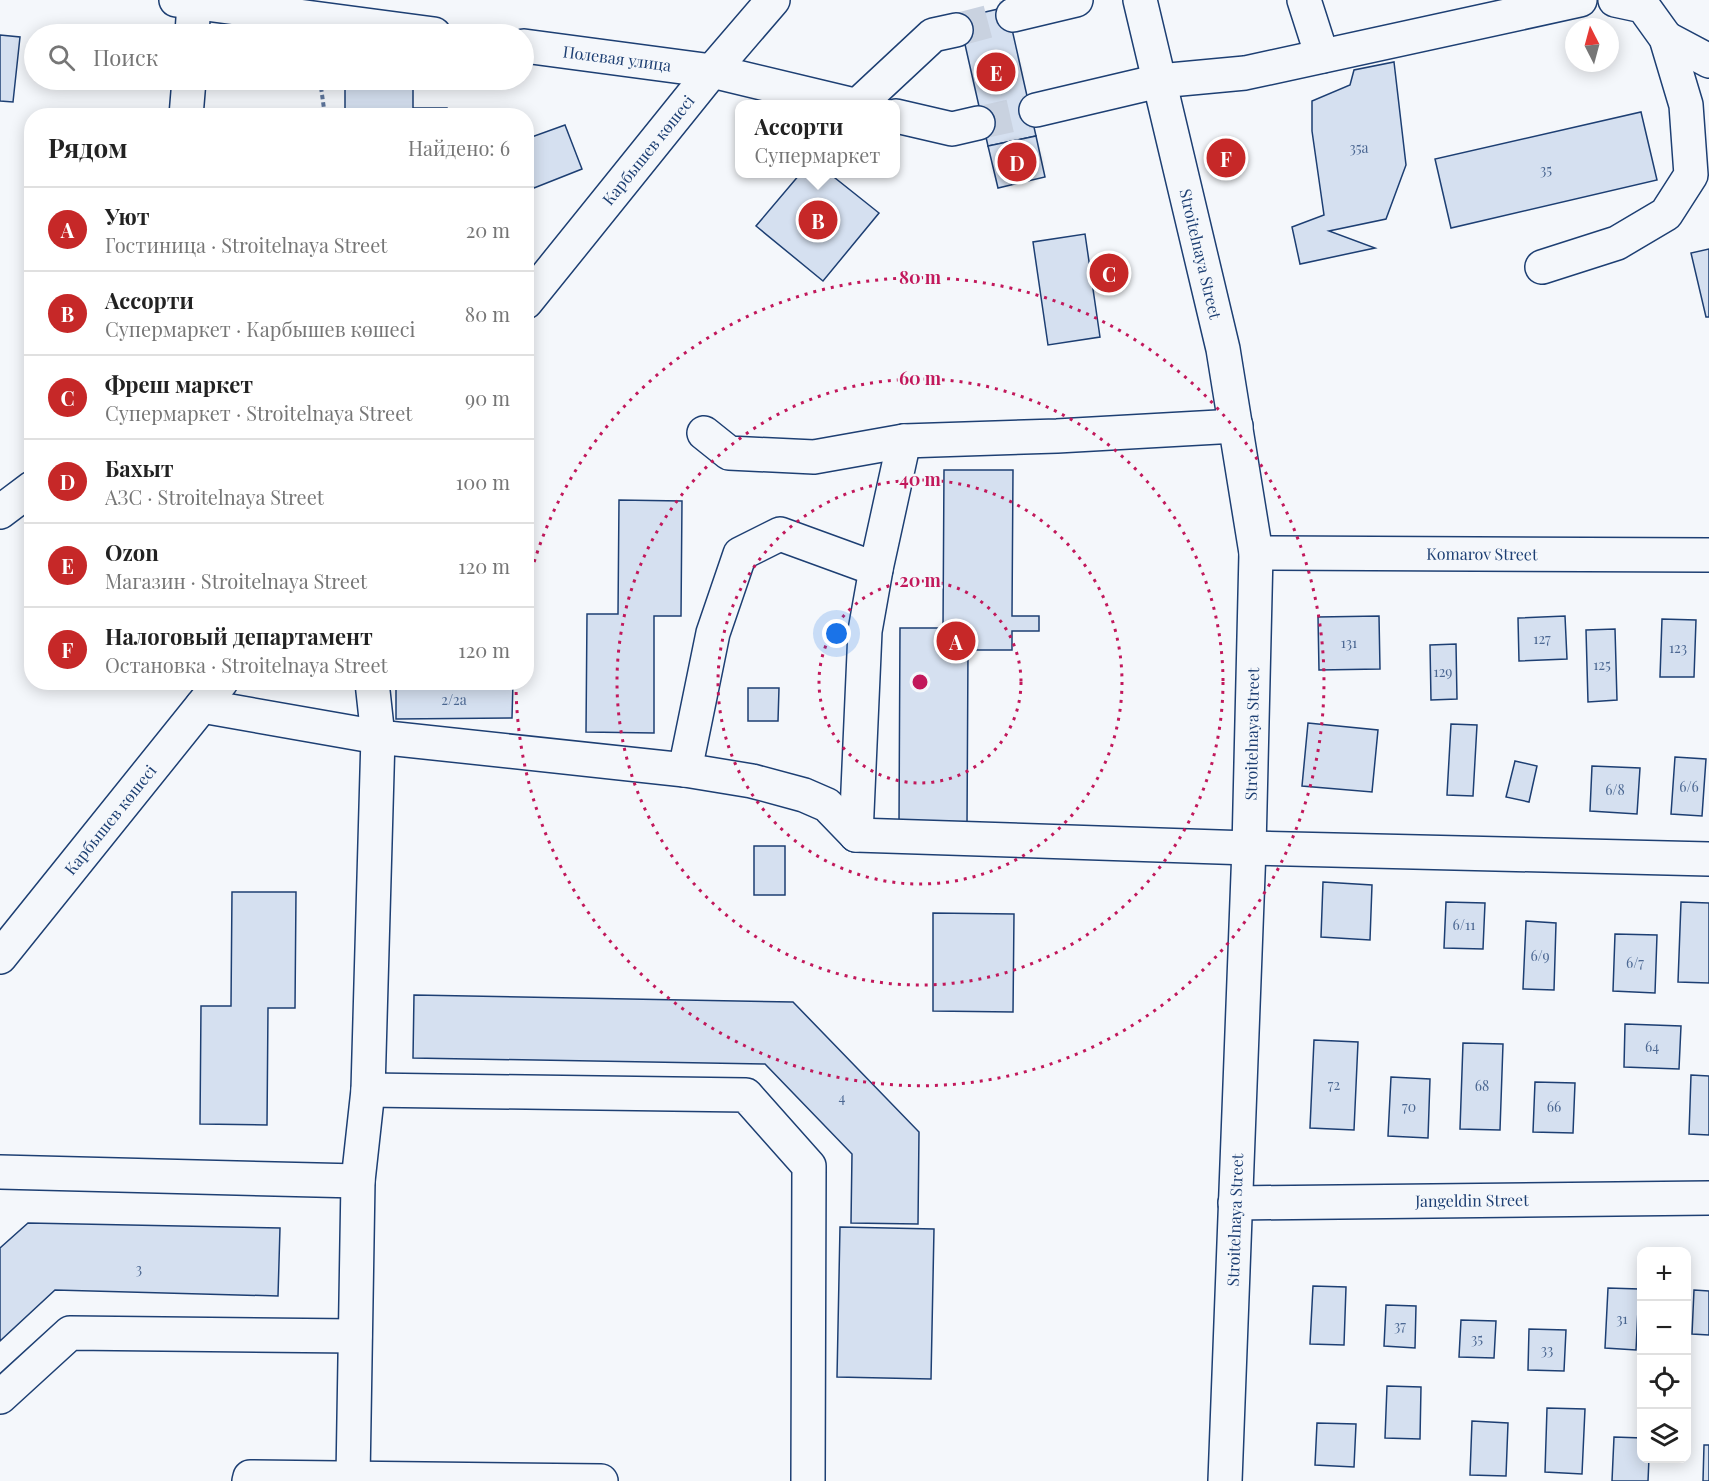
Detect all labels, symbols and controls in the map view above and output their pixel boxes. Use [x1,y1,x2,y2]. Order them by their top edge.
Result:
north arrow [1565,18,1619,72]
search box [24,24,534,90]
street label: Полевая улица [562,40,673,76]
icon: search [45,41,78,74]
text: Поиск [93,42,158,72]
pin: E [976,50,1016,94]
street label: Карбышев көшесі [597,90,699,209]
popup [735,100,900,178]
text: Ассорти [755,111,844,141]
text: Рядом [48,130,127,165]
text: Найдено: 6 [408,134,510,161]
pin: F [1206,136,1246,180]
house number: 35а [1349,138,1369,157]
pin: D [998,140,1036,184]
text: Супермаркет [755,141,880,168]
house number: 35 [1540,160,1552,179]
street label: Stroitelnaya Street [1175,187,1227,321]
pin: B [798,198,838,242]
text: Уют [105,201,150,231]
text: A [61,216,74,243]
text: 20 m [466,216,510,243]
text: Гостиница · Stroitelnaya Street [105,231,387,258]
pin: C [1090,250,1128,296]
text: 80 m [899,265,942,289]
text: Ассорти [105,285,194,315]
text: B [61,300,74,327]
text: 80 m [465,300,510,327]
text: Супермаркет · Карбышев көшесі [105,315,415,342]
text: 60 m [899,366,942,390]
text: Фреш маркет [105,369,253,399]
text: C [60,384,75,411]
text: 90 m [465,384,510,411]
text: Супермаркет · Stroitelnaya Street [105,399,412,426]
text: Бахыт [105,453,174,483]
text: 40 m [899,467,942,491]
text: D [60,468,75,495]
text: 100 m [456,468,510,495]
text: АЗС · Stroitelnaya Street [105,483,324,510]
text: Ozon [105,537,159,567]
street label: Komarov Street [1426,543,1538,564]
text: E [61,552,74,579]
text: 120 m [458,552,510,579]
text: Магазин · Stroitelnaya Street [105,567,367,594]
text: 20 m [899,568,941,592]
pin: A [936,618,976,664]
your location [822,619,851,648]
text: Налоговый департамент [105,621,373,651]
house number: 127 [1533,629,1551,648]
house number: 131 [1341,633,1357,652]
text: F [62,636,73,663]
text: 120 m [458,636,510,663]
house number: 123 [1669,638,1687,657]
text: Остановка · Stroitelnaya Street [105,651,388,678]
house number: 125 [1593,655,1611,674]
house number: 129 [1433,662,1453,681]
street label: Stroitelnaya Street [1240,667,1263,801]
centre of rings [910,672,930,692]
house number: 2/2а [441,690,467,709]
street label: Карбышев көшесі [59,760,161,879]
house number: 6/6 [1679,777,1699,796]
house number: 6/8 [1605,780,1625,799]
house number: 6/11 [1453,915,1475,934]
house number: 6/9 [1530,946,1550,965]
house number: 6/7 [1626,953,1644,972]
house number: 64 [1645,1037,1659,1056]
house number: 72 [1328,1075,1340,1094]
house number: 68 [1475,1076,1489,1095]
house number: 4 [839,1088,846,1107]
house number: 70 [1402,1097,1416,1116]
house number: 66 [1547,1097,1561,1116]
street label: Stroitelnaya Street [1222,1153,1247,1287]
street label: Jangeldin Street [1414,1189,1529,1211]
map controls [1637,1247,1691,1463]
button: + [1637,1247,1691,1301]
house number: 3 [136,1259,142,1278]
button: − [1637,1301,1691,1355]
house number: 31 [1616,1309,1628,1328]
house number: 37 [1394,1316,1406,1335]
house number: 35 [1471,1329,1483,1348]
house number: 33 [1541,1340,1553,1359]
button: locate [1637,1355,1691,1409]
button: layers [1637,1409,1691,1463]

